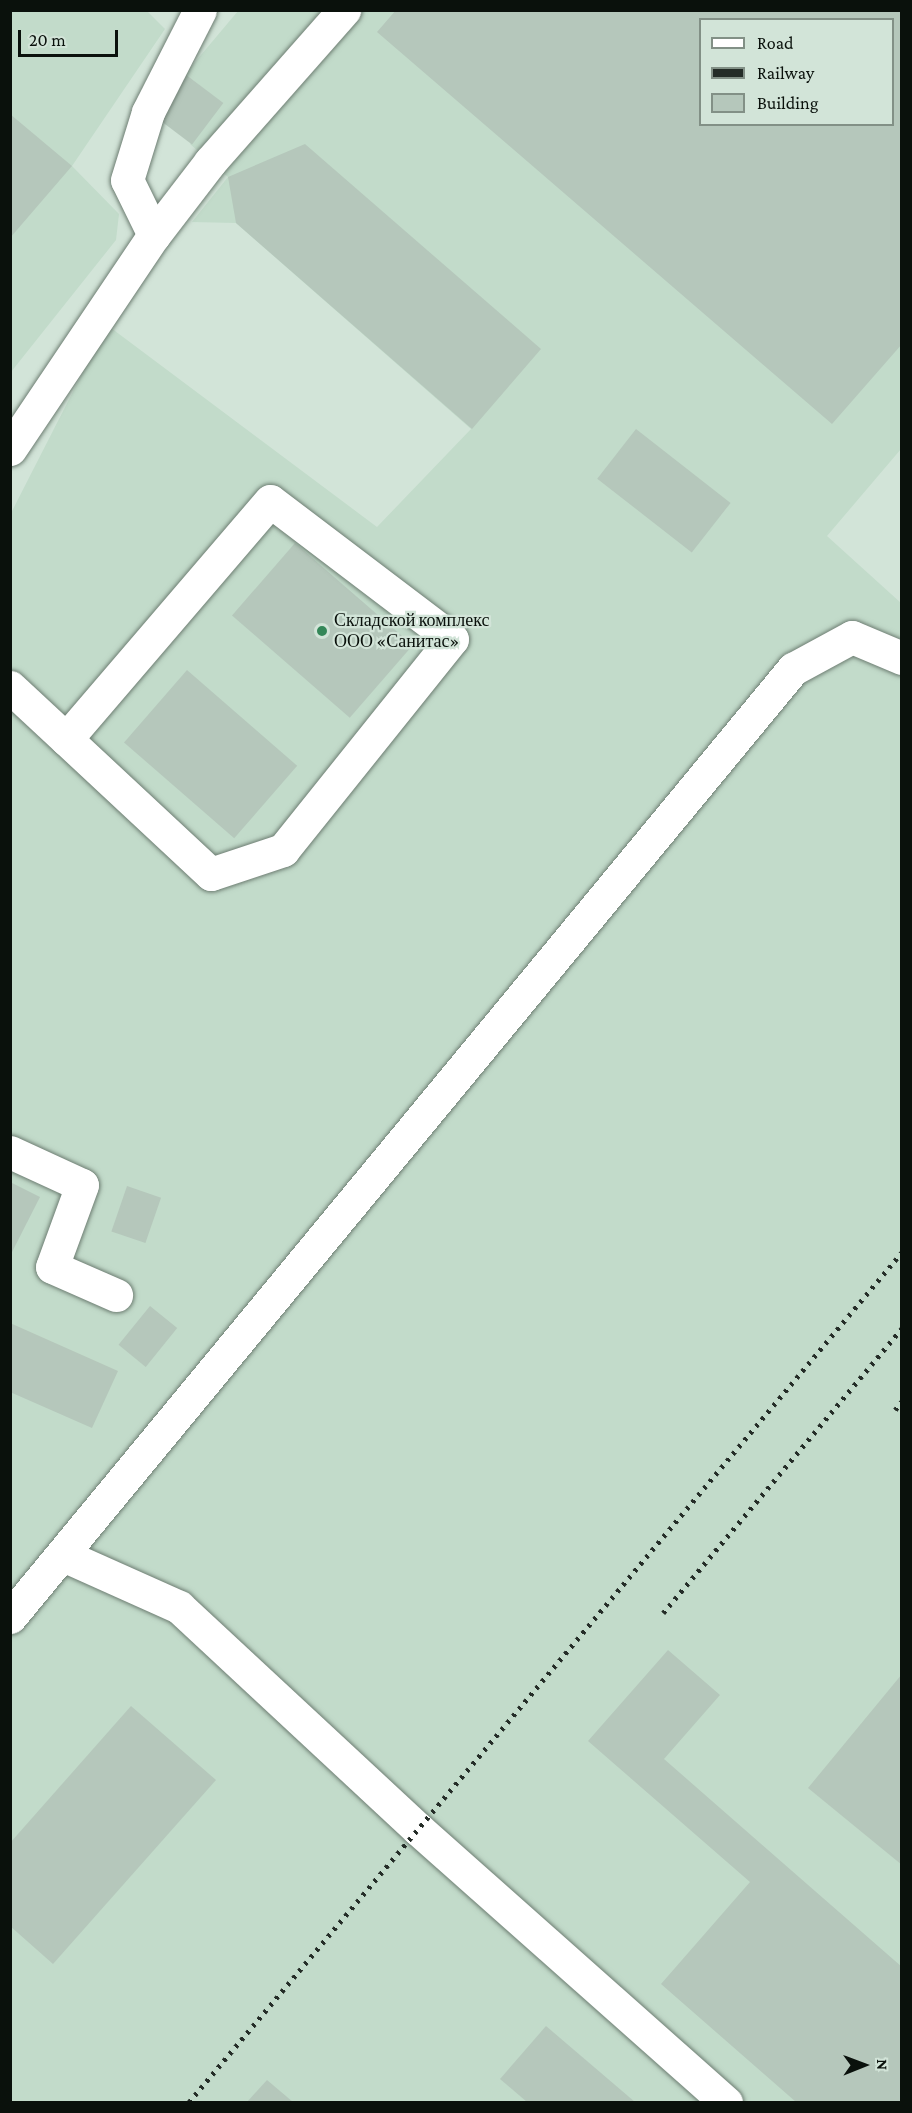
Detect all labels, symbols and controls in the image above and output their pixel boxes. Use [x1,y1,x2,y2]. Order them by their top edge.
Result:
scale bar [21,18,122,56]
legend [699,18,894,126]
text: 20 m [29,30,66,50]
text: Road [757,33,794,53]
text: Railway [757,63,814,83]
text: Building [757,93,818,113]
place label: Складской комплекс ООО «Санитас» [334,610,489,652]
marker: Складской комплекс ООО «Санитас» [315,624,329,638]
north arrow [834,2035,894,2095]
text: N [874,2059,891,2070]

